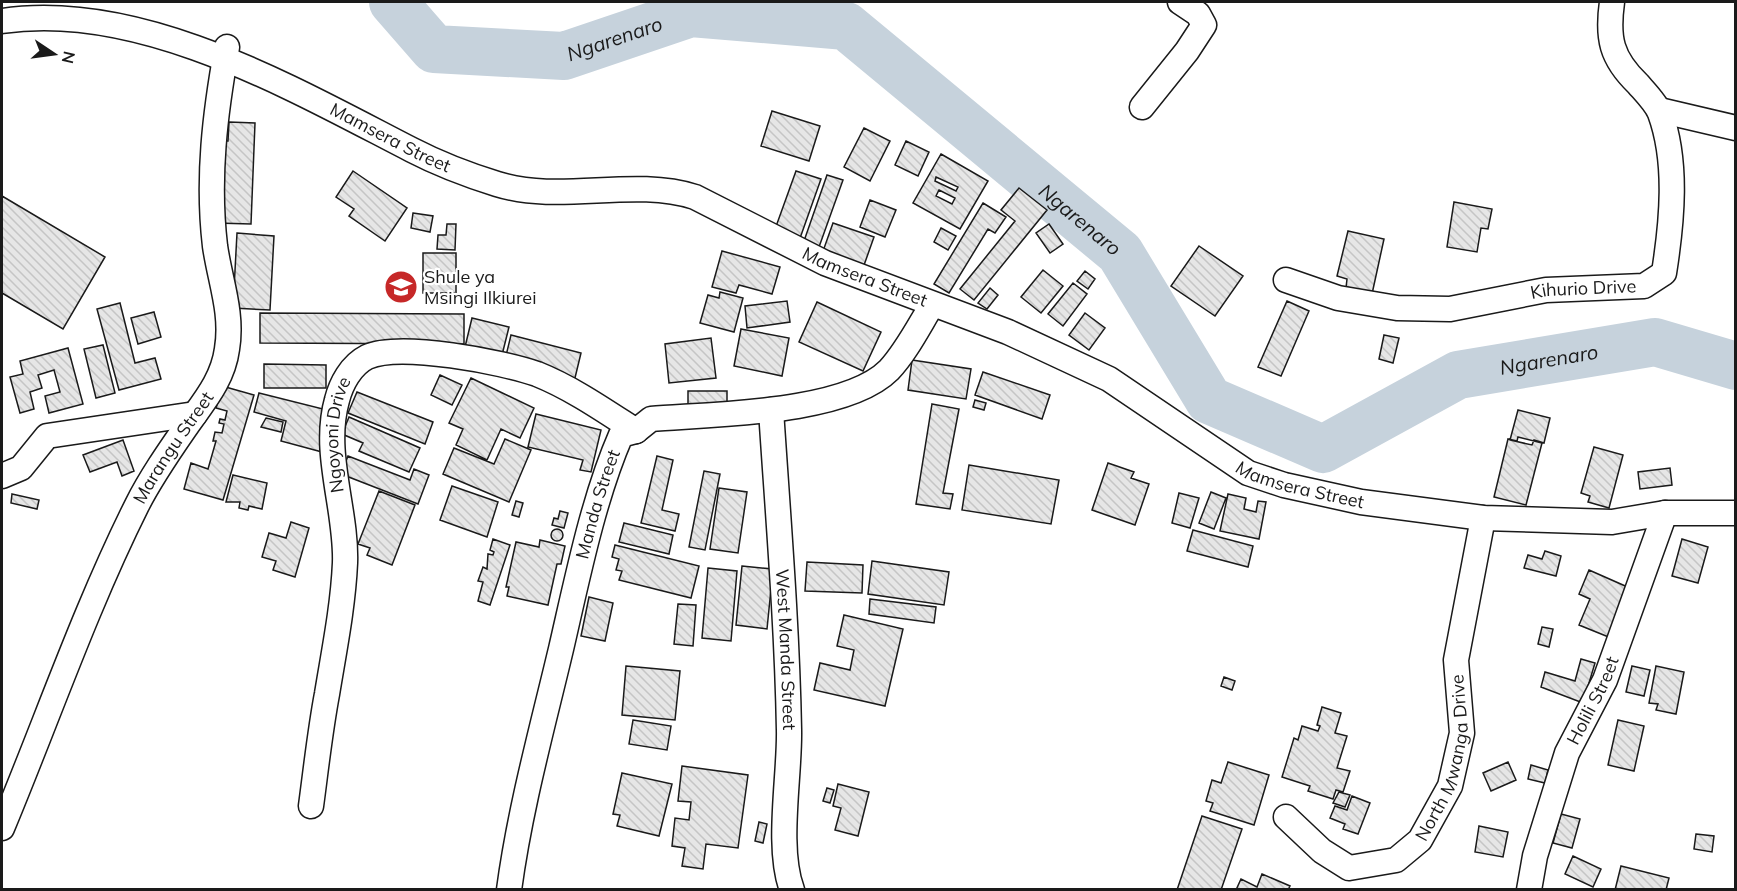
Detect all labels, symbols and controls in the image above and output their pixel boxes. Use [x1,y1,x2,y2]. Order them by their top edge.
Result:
water label: Ngarenaro [563,11,666,66]
north arrow [24,24,84,84]
text: N [58,49,80,66]
street label: Mamsera Street [326,98,454,177]
water label: Ngarenaro [1034,178,1127,261]
street label: Mamsera Street [798,241,931,312]
place label: Shule ya Msingi Ilkiurei [424,265,536,309]
school or university icon: Shule ya Msingi Ilkiurei [383,269,419,305]
street label: Kihurio Drive [1528,274,1637,304]
water label: Ngarenaro [1498,339,1600,380]
street label: Ngoyoni Drive [320,372,356,494]
street label: Marangu Street [128,387,219,508]
street label: Manda Street [570,446,625,561]
street label: Mamsera Street [1231,456,1366,513]
street label: West Manda Street [771,568,801,730]
street label: Holili Street [1561,653,1624,749]
street label: North Mwanga Drive [1410,673,1473,845]

